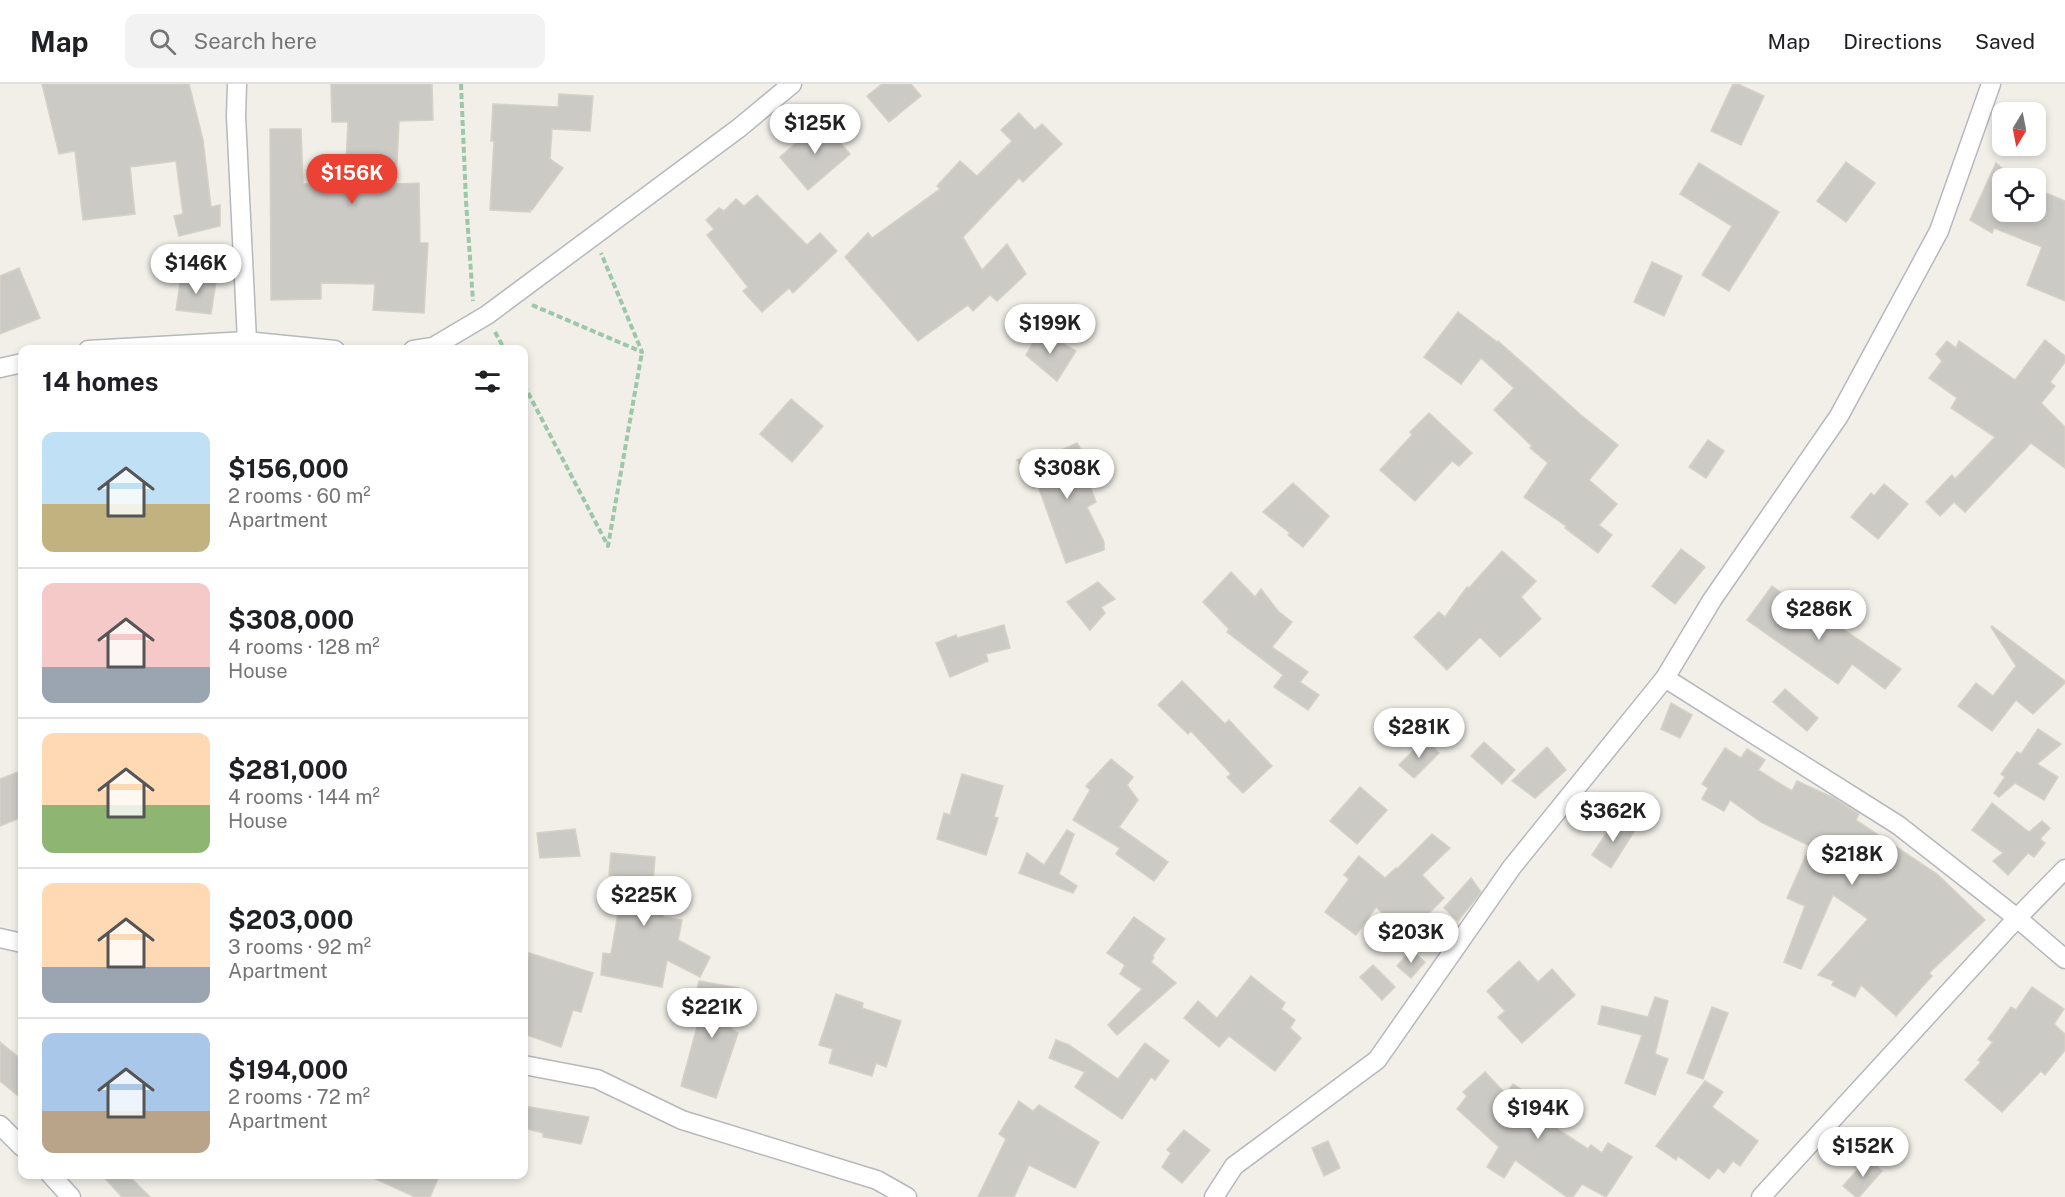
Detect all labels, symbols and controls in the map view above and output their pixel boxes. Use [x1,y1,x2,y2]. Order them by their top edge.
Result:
search box [125,14,545,68]
text: Map [30,25,89,58]
icon: search [146,25,179,58]
text: Search here [194,28,317,54]
text: Map [1768,29,1810,54]
text: Directions [1843,29,1942,54]
text: Saved [1975,29,2035,54]
north arrow [1992,102,2046,156]
map controls [1992,102,2046,222]
pin: $125K [773,104,857,155]
text: $125K [784,111,846,135]
pin: $156K [310,154,394,205]
text: $156K [320,161,384,185]
button: locate [1992,168,2046,222]
pin: $146K [154,244,238,295]
text: $146K [165,251,227,275]
pin: $199K [1008,304,1092,355]
text: $199K [1019,311,1081,335]
icon: filters [471,365,504,398]
text: 14 homes [42,366,158,397]
pin: $308K [1025,449,1109,500]
text: $156,000 [228,453,349,484]
icon: home [90,456,162,528]
text: $308K [1033,456,1101,480]
text: 2 rooms · 60 m² [228,484,371,508]
text: Apartment [228,508,328,532]
pin: $286K [1777,590,1861,641]
text: $286K [1785,597,1853,621]
text: $308,000 [228,604,354,635]
icon: home [90,607,162,679]
text: 4 rooms · 128 m² [228,635,380,659]
text: House [228,659,288,683]
pin: $281K [1377,708,1461,759]
text: $281K [1388,715,1450,739]
text: $281,000 [228,754,348,785]
icon: home [90,757,162,829]
text: 4 rooms · 144 m² [228,785,380,809]
pin: $362K [1571,792,1655,843]
text: $362K [1579,799,1647,823]
text: House [228,809,288,833]
pin: $218K [1810,835,1894,886]
text: $218K [1821,842,1883,866]
pin: $225K [602,876,686,927]
text: $225K [611,883,677,907]
text: $203,000 [228,904,353,935]
icon: home [90,907,162,979]
pin: $203K [1369,913,1453,964]
text: $203K [1378,920,1444,944]
text: 3 rooms · 92 m² [228,935,371,959]
text: Apartment [228,959,328,983]
pin: $221K [670,988,754,1039]
text: $221K [681,995,743,1019]
text: $194,000 [228,1054,348,1085]
icon: home [90,1057,162,1129]
text: 2 rooms · 72 m² [228,1085,370,1109]
pin: $194K [1496,1089,1580,1140]
text: $194K [1507,1096,1569,1120]
text: Apartment [228,1109,328,1133]
pin: $152K [1821,1127,1905,1178]
text: $152K [1832,1134,1894,1158]

